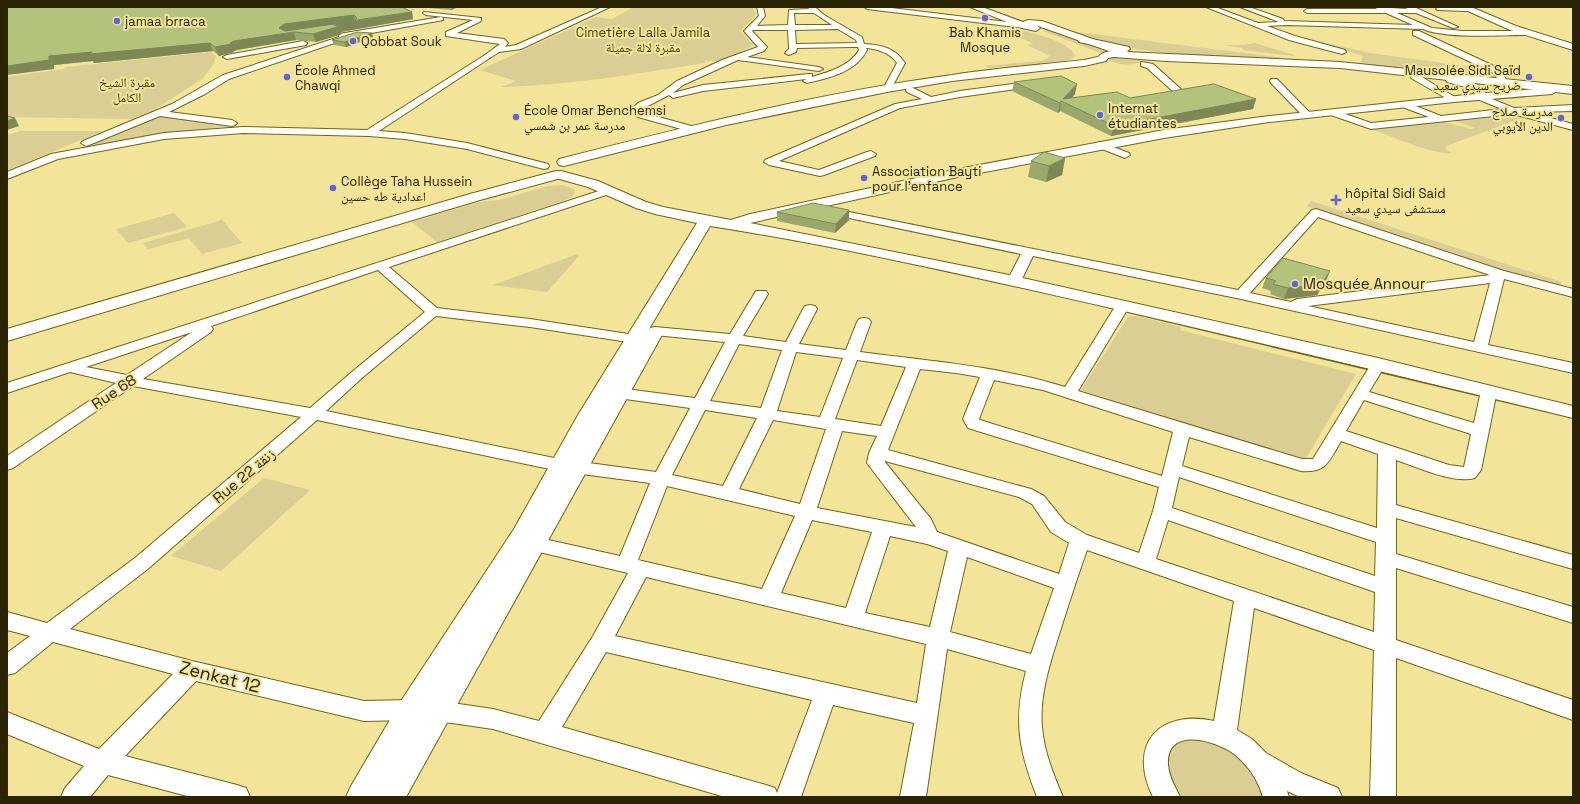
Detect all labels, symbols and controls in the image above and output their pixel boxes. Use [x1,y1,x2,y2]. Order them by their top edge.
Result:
place label: jamaa brraca [124,13,206,30]
marker: Bab Khamis Mosque [980,13,990,23]
marker: jamaa brraca [112,16,122,26]
park label: Cimetière Lalla Jamila مقبرة لالة جميلة [576,24,711,56]
place label: Bab Khamis Mosque [949,24,1021,56]
place label: Qobbat Souk [361,33,442,50]
marker: Qobbat Souk [348,36,358,46]
place label: École Ahmed Chawqi [295,62,376,94]
place label: Mausolée Sidi Saïd ضريح سيدي سعيد [1405,62,1521,96]
marker: École Ahmed Chawqi [282,72,292,82]
marker: Mausolée Sidi Saïd ضريح سيدي سعيد [1524,72,1534,82]
park label: مقبرة الشيخ الكامل [99,74,155,106]
place label: Internat étudiantes [1108,100,1177,132]
place label: École Omar Benchemsi مدرسة عمر بن شمسي [524,102,666,136]
place label: مدرسة صلاح الدين الأيوبي [1492,103,1553,137]
marker: Internat étudiantes [1095,110,1105,120]
marker: École Omar Benchemsi مدرسة عمر بن شمسي [511,112,521,122]
marker: مدرسة صلاح الدين الأيوبي [1556,113,1566,123]
place label: Association Bayti pour l'enfance [872,163,981,195]
place label: Collège Taha Hussein اعدادية طه حسين [341,173,472,205]
marker: Association Bayti pour l'enfance [859,173,869,183]
marker: Collège Taha Hussein اعدادية طه حسين [328,183,338,193]
place label: hôpital Sidi Said مستشفى سيدي سعيد [1345,185,1446,219]
marker: hôpital Sidi Said مستشفى سيدي سعيد [1330,194,1342,206]
place label: Mosquée Annour [1303,274,1426,293]
marker: Mosquée Annour [1290,279,1300,289]
street label: Rue 68 [88,370,140,413]
street label: Rue 22 زنقة [209,444,279,507]
street label: Zenkat 12 [177,655,263,698]

